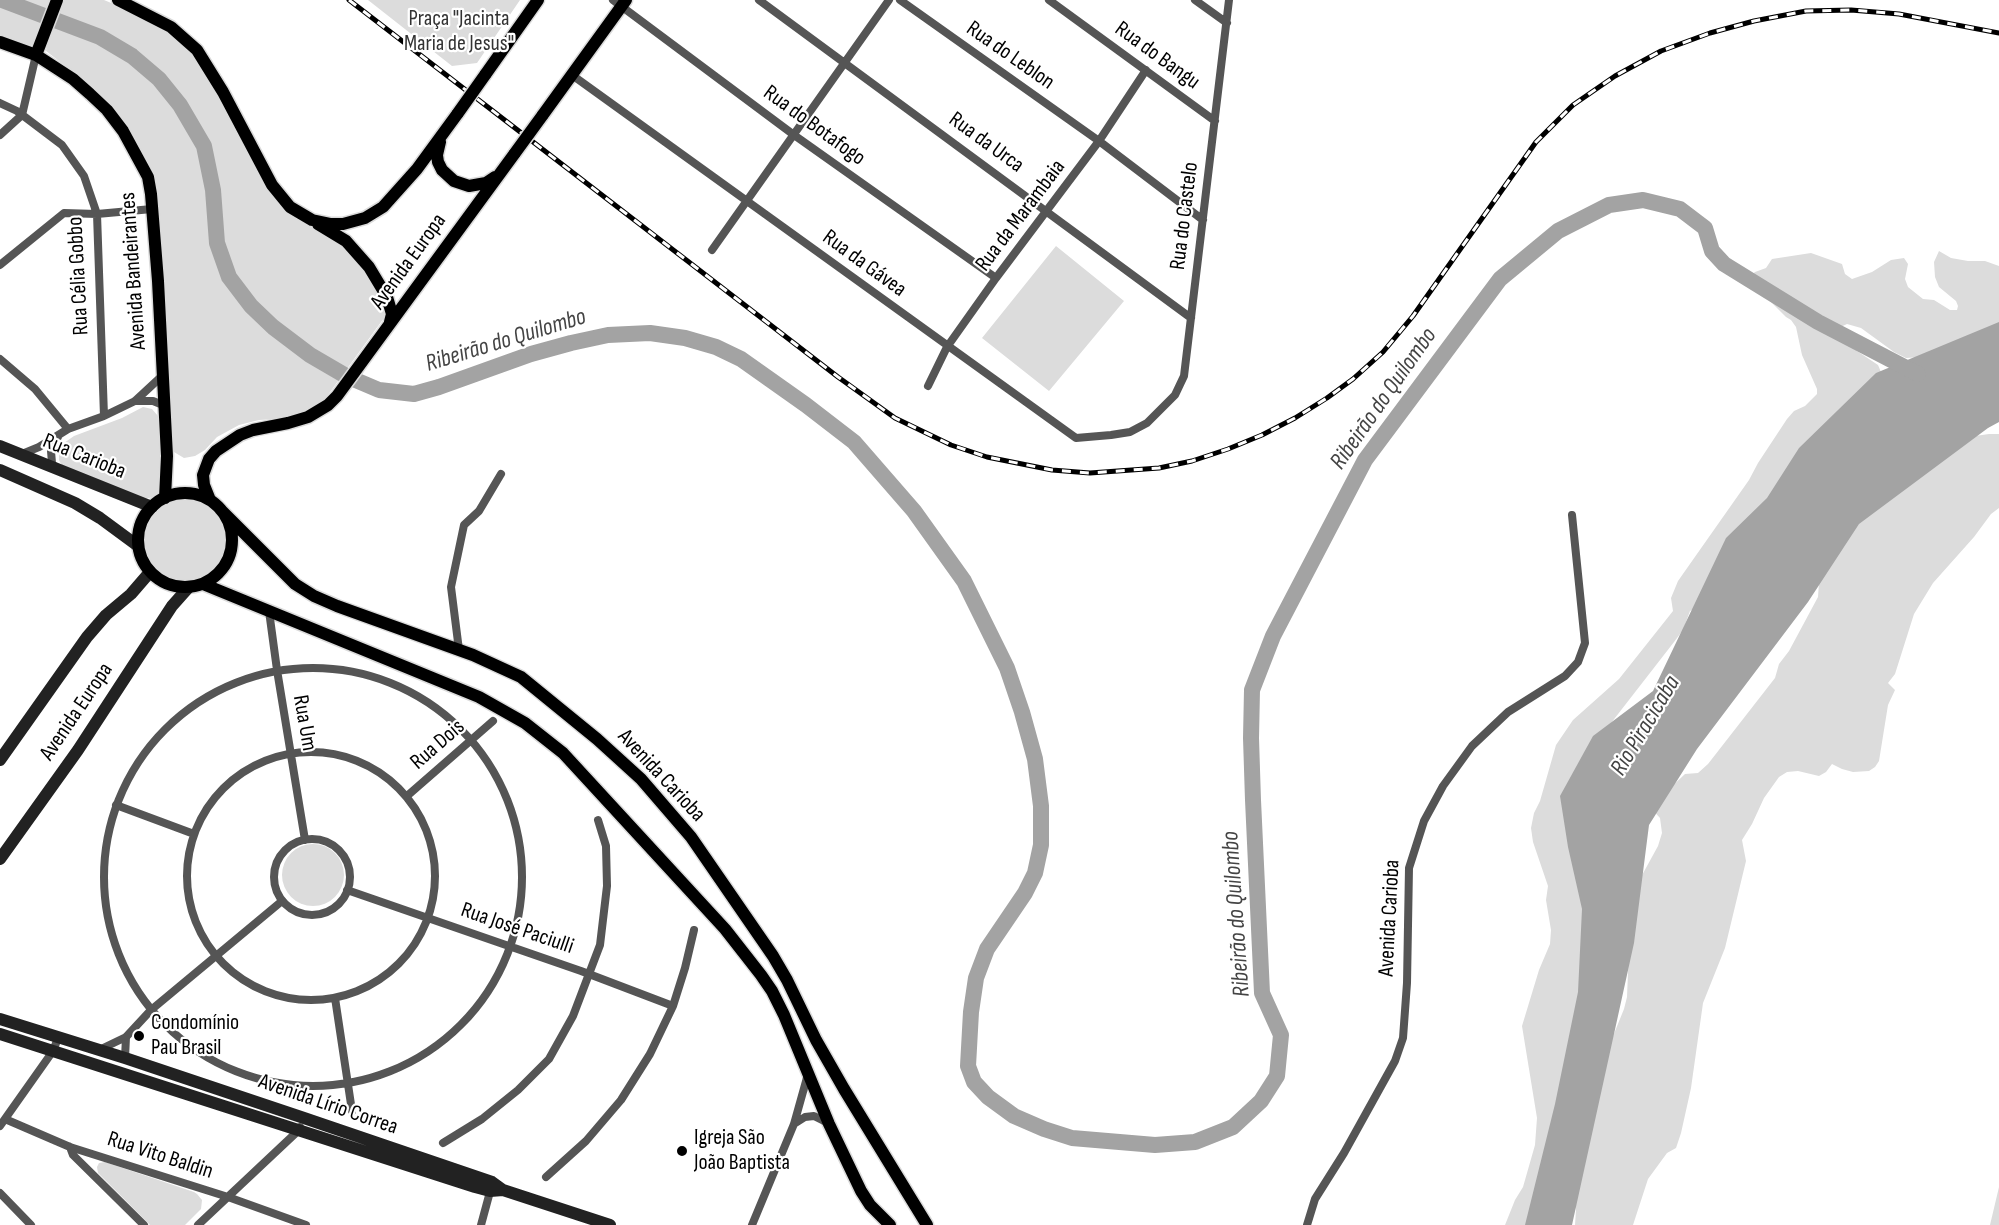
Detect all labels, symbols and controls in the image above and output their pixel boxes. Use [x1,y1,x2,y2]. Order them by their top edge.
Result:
park label: Praça "Jacinta Maria de Jesus" [404,6,514,57]
street label: Rua do Leblon [961,16,1059,96]
street label: Rua do Bangu [1109,16,1205,96]
street label: Rua do Botafogo [758,80,870,172]
street label: Rua da Urca [943,107,1029,179]
street label: Rua da Marambaia [971,155,1071,277]
street label: Rua do Castelo [1165,161,1205,271]
street label: Avenida Bandeirantes [115,191,153,351]
street label: Avenida Europa [365,209,453,315]
street label: Rua Célia Gobbo [63,216,95,336]
street label: Rua da Gávea [817,225,911,303]
water label: Ribeirão do Quilombo [422,303,590,379]
water label: Ribeirão do Quilombo [1325,323,1443,475]
street label: Rua Carioba [39,428,129,486]
street label: Avenida Europa [35,658,119,766]
water label: Rio Piracicaba [1605,671,1687,781]
street label: Rua Um [286,693,322,753]
street label: Rua Dois [405,714,471,776]
street label: Avenida Carioba [611,724,711,828]
water label: Ribeirão do Quilombo [1217,830,1257,998]
street label: Avenida Carioba [1374,859,1406,977]
street label: Rua José Paciulli [457,897,577,961]
place label: Condomínio Pau Brasil [151,1010,239,1062]
marker: Condomínio Pau Brasil [132,1029,146,1043]
street label: Avenida Lírio Correa [255,1069,401,1141]
place label: Igreja São João Baptista [694,1125,790,1176]
street label: Rua Vito Baldin [104,1127,216,1185]
marker: Igreja São João Baptista [675,1144,689,1158]

